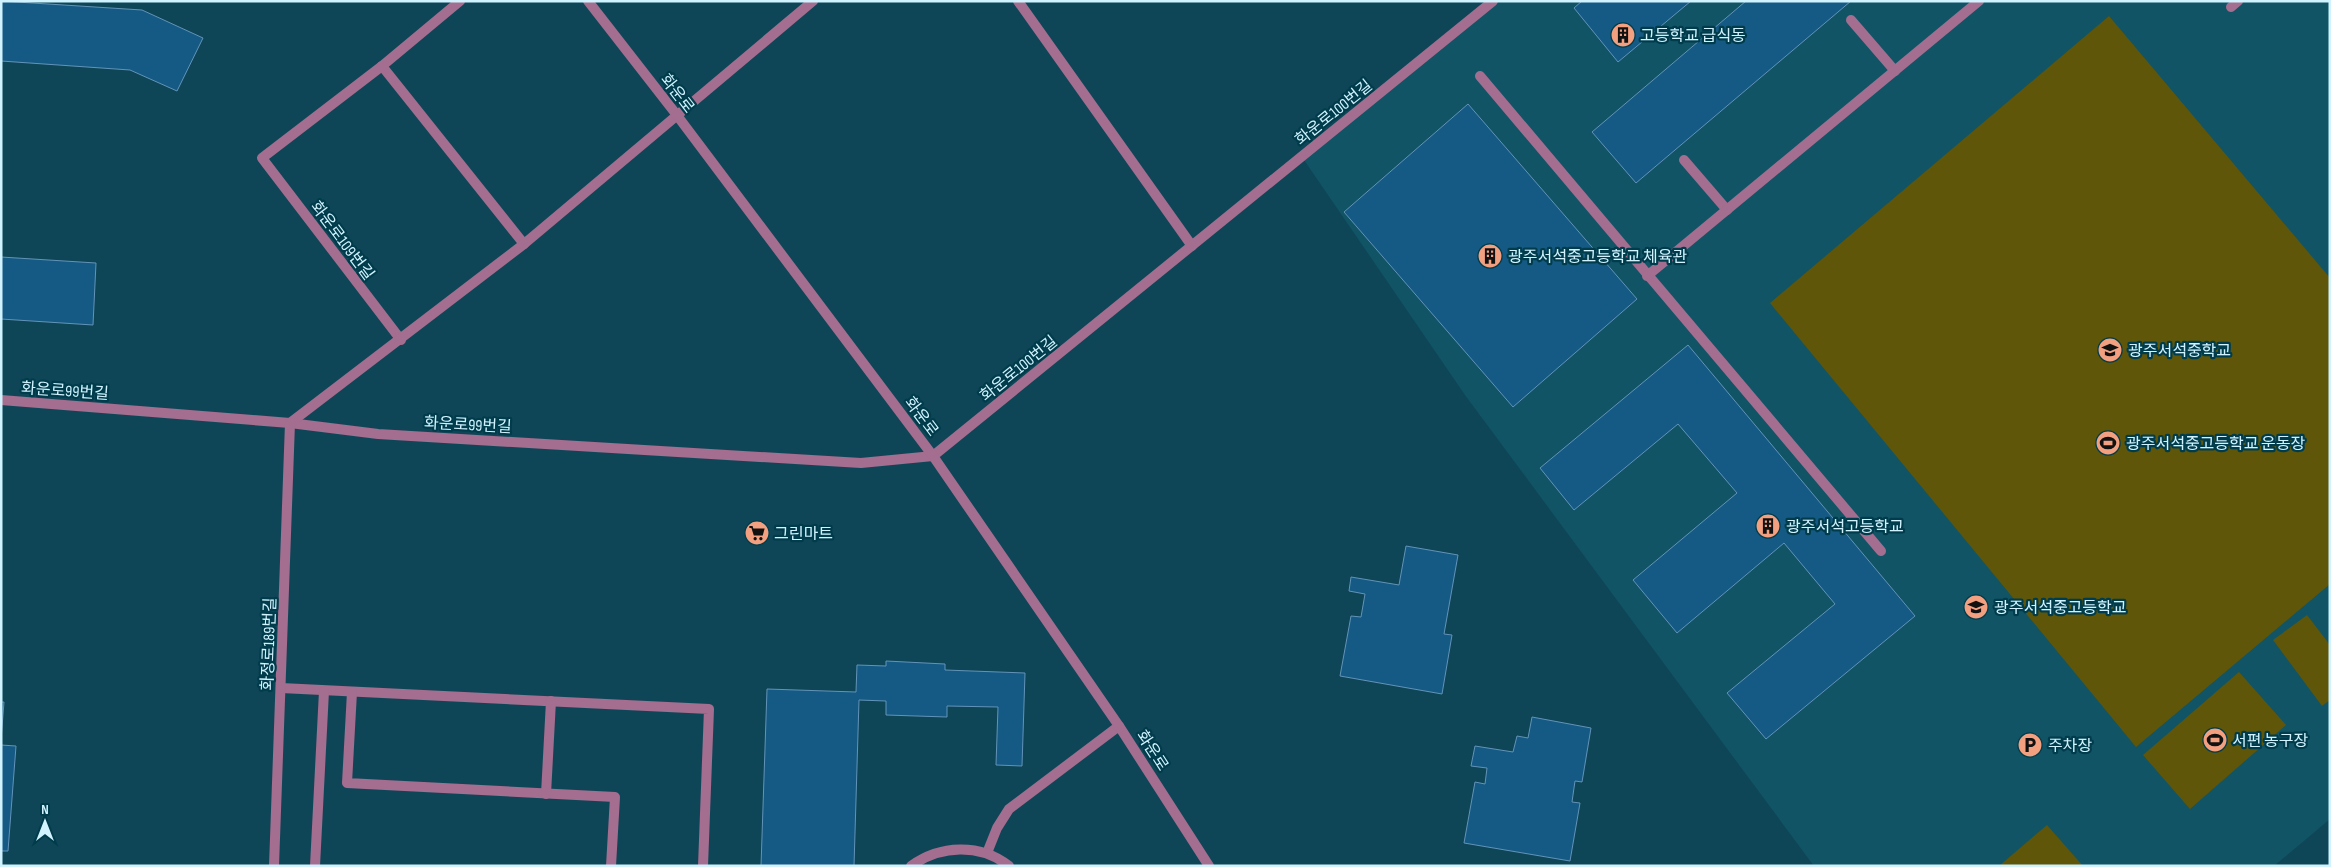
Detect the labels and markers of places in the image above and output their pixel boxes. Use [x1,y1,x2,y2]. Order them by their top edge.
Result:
building icon: 고등학교 급식동 [1610,22,1636,48]
place label: 고등학교 급식동 [1640,27,1746,46]
building icon: 광주서석중고등학교 체육관 [1477,243,1503,269]
place label: 광주서석중고등학교 체육관 [1508,248,1687,267]
school or university icon: 광주서석중학교 [2097,337,2123,363]
place label: 광주서석중학교 [2128,342,2231,361]
sports icon: 광주서석중고등학교 운동장 [2095,430,2121,456]
place label: 광주서석중고등학교 운동장 [2126,435,2305,454]
building icon: 광주서석고등학교 [1755,513,1781,539]
place label: 광주서석고등학교 [1786,518,1904,537]
supermarket icon: 그린마트 [744,520,770,546]
place label: 그린마트 [774,525,833,544]
school or university icon: 광주서석중고등학교 [1963,594,1989,620]
place label: 광주서석중고등학교 [1994,599,2126,618]
sports icon: 서편 농구장 [2202,727,2228,753]
parking icon: 주차장 [2017,732,2043,758]
place label: 서편 농구장 [2232,732,2308,751]
place label: 주차장 [2048,737,2092,756]

